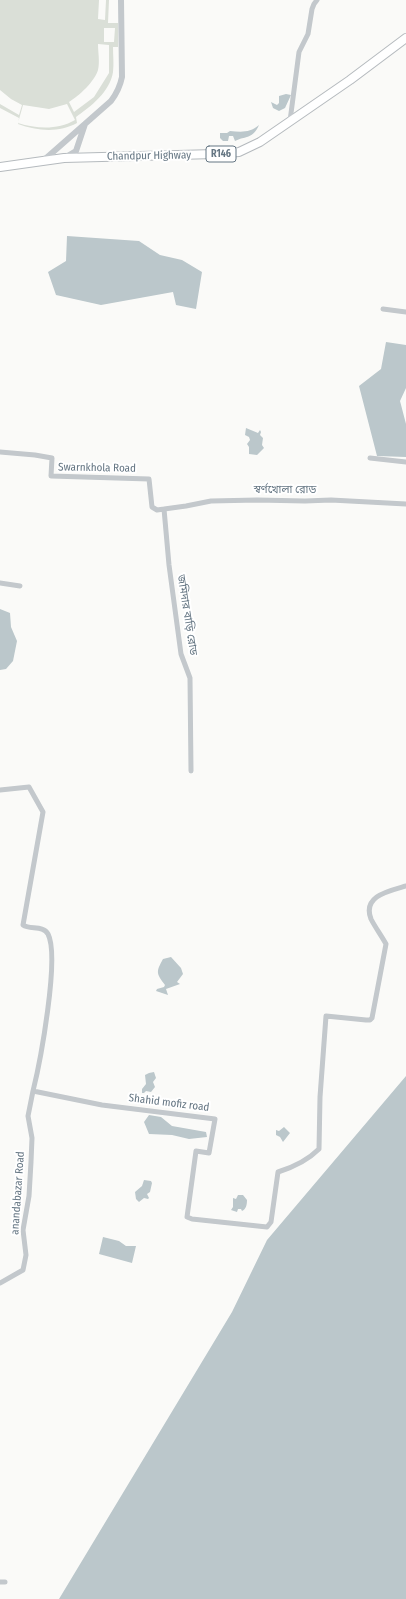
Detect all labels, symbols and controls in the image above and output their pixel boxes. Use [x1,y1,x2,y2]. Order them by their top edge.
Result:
road number: R146 [206,146,236,162]
street label: Chandpur Highway [107,149,191,163]
street label: Swarnkhola Road [58,461,136,475]
street label: স্বর্ণখোলা রোড [254,483,316,497]
street label: জমিদার বাড়ি রোড [174,574,200,656]
street label: Shahid mofiz road [128,1092,210,1114]
street label: anandabazar Road [8,1151,28,1235]

